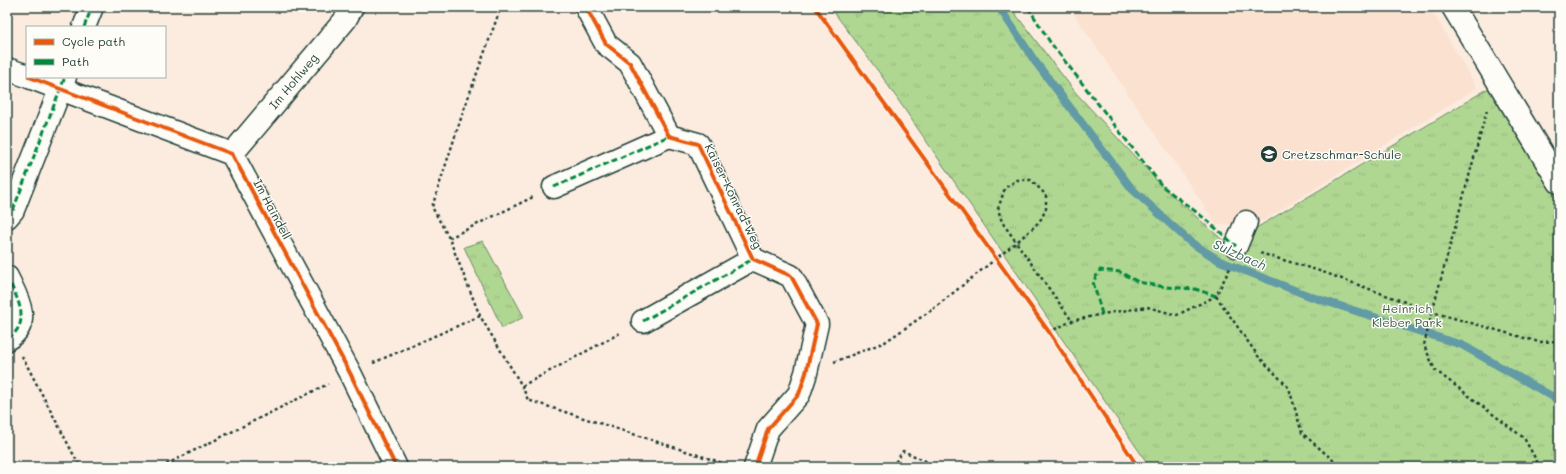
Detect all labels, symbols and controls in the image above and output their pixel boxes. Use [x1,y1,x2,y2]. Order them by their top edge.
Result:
legend [26,26,166,78]
text: Cycle path [62,33,125,49]
street label: Im Hohlweg [265,50,321,112]
text: Path [62,53,89,69]
street label: Kaiser-Konrad-Weg [702,141,766,251]
school or university icon: Cretzschmar-Schule [1259,144,1279,164]
place label: Cretzschmar-Schule [1282,146,1401,162]
street label: Im Haindell [250,176,296,242]
water label: Sulzbach [1211,235,1269,273]
park label: Heinrich Kleber Park [1372,300,1442,330]

